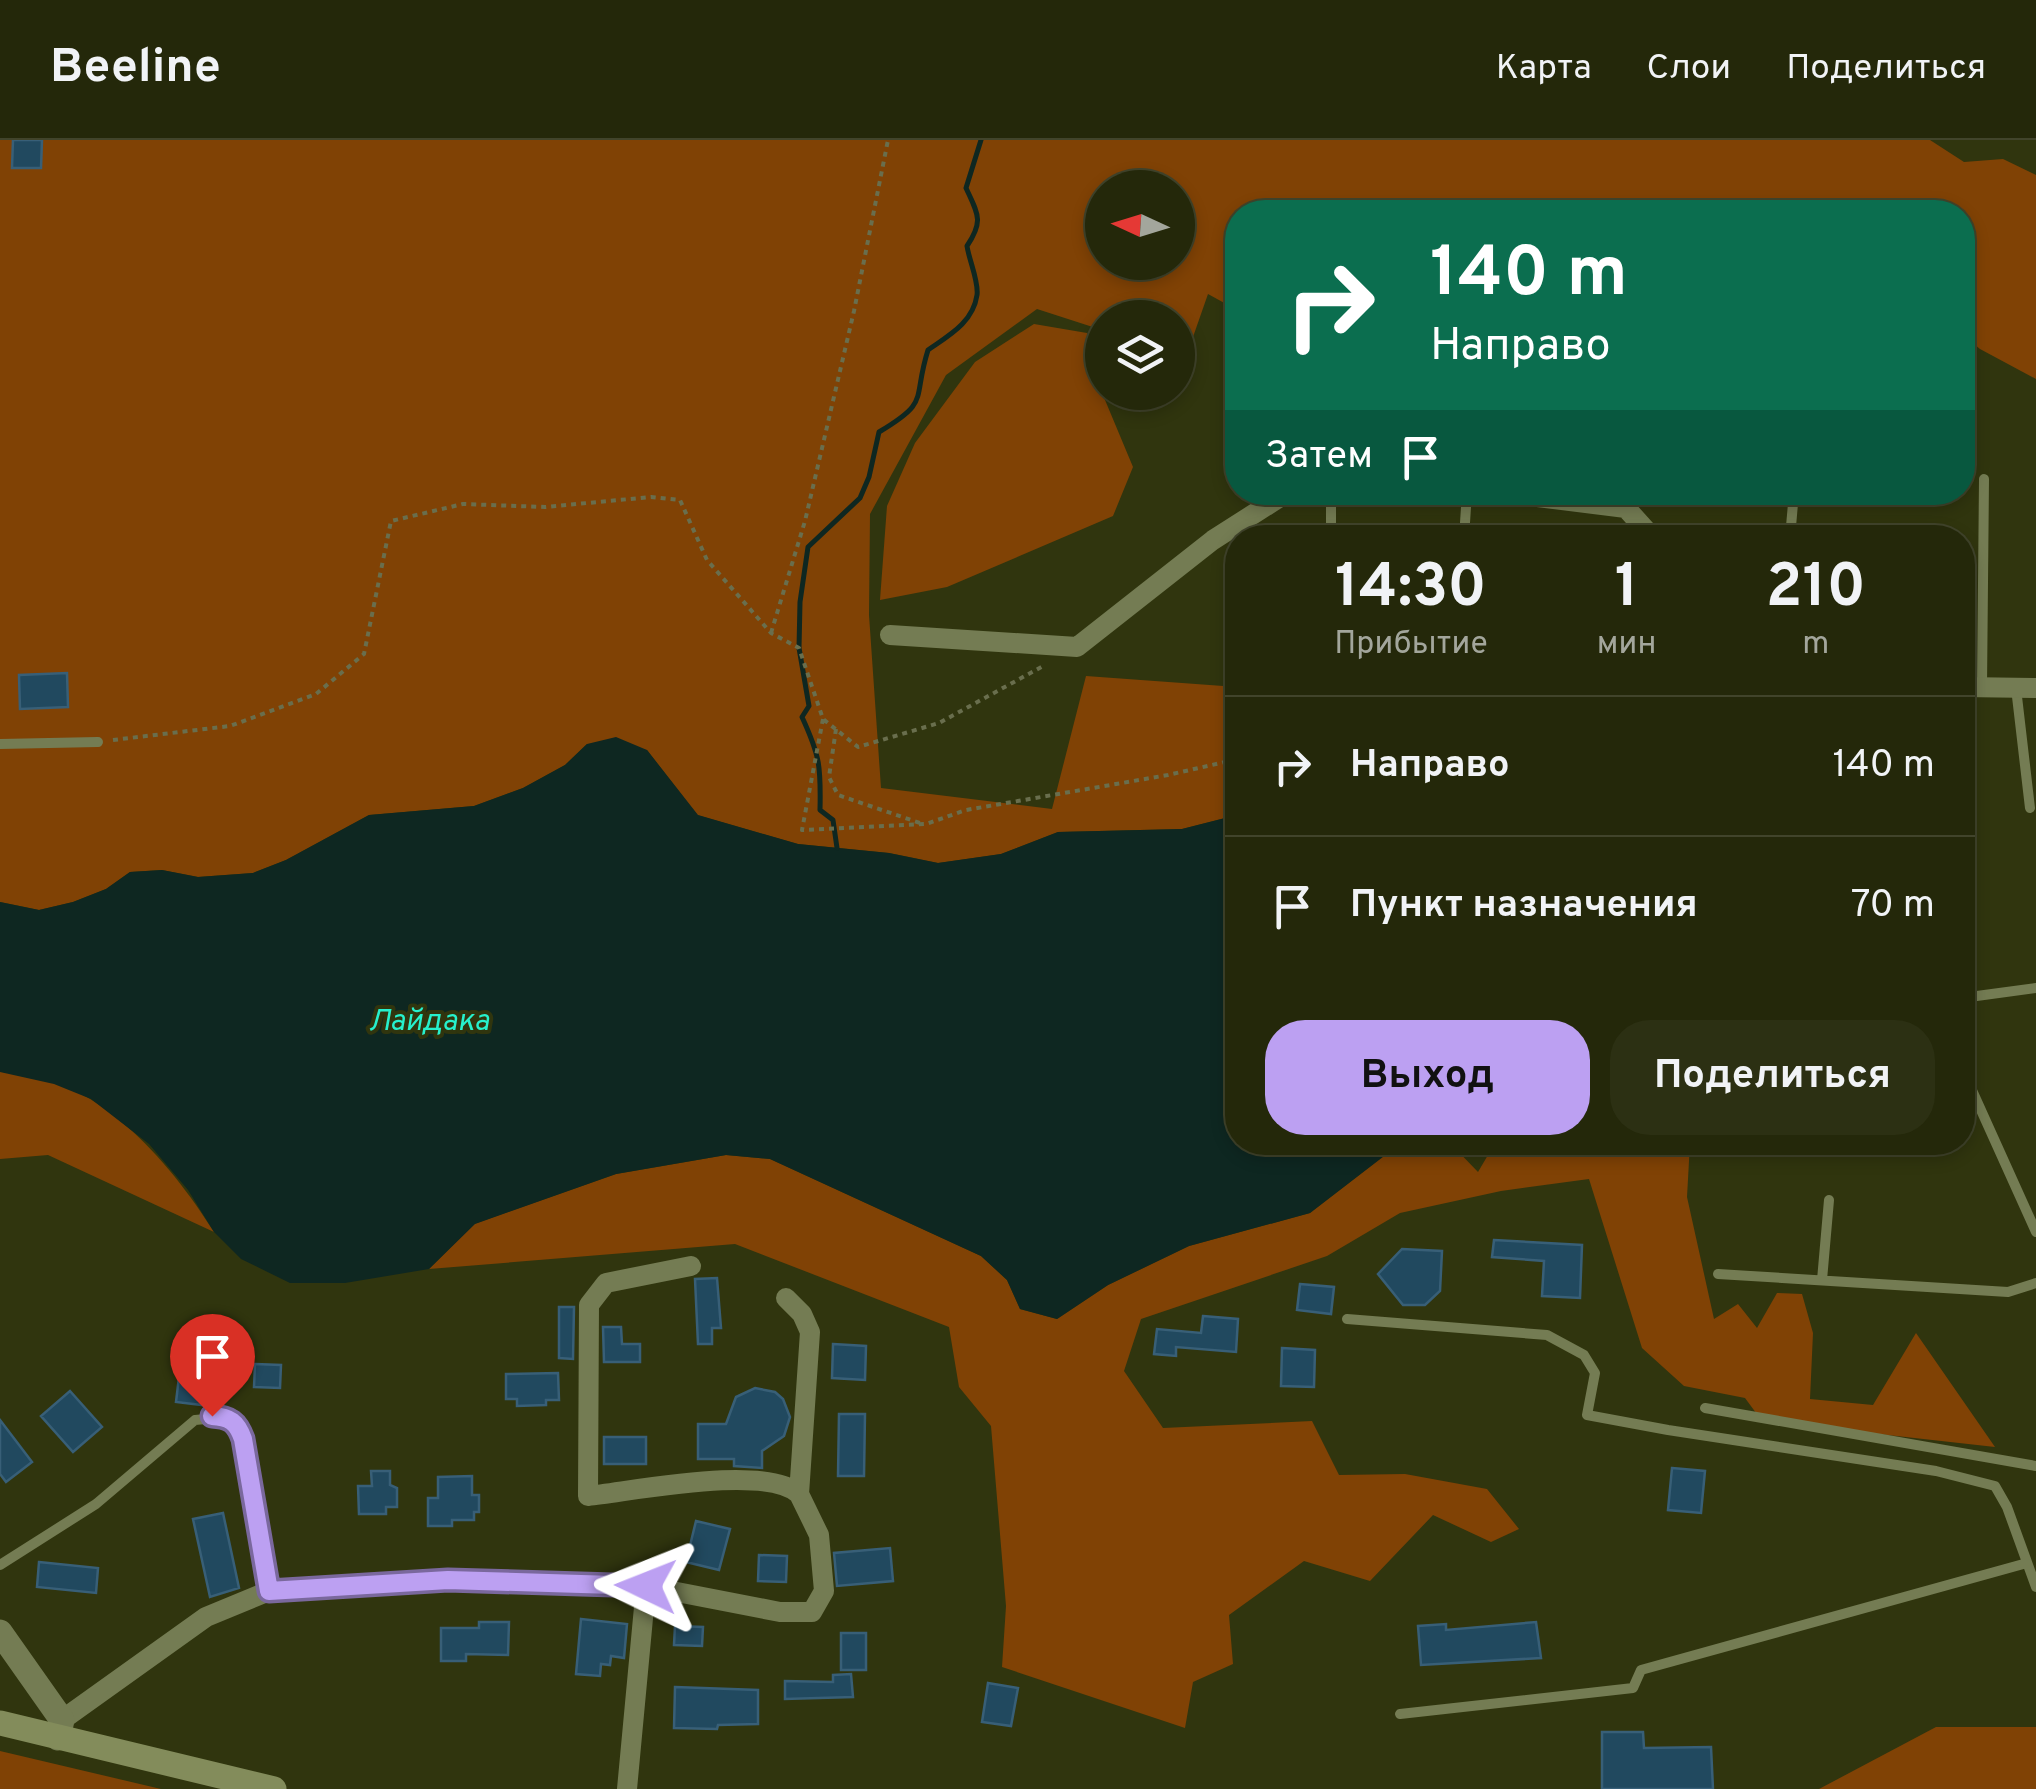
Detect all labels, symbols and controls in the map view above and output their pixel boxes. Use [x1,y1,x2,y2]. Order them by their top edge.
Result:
text: Beeline [50,39,221,99]
text: Карта [1496,47,1592,91]
text: Слои [1647,47,1731,91]
text: Поделиться [1786,47,1986,91]
north arrow [1085,170,1195,280]
map controls [1085,170,1195,410]
text: 140 m [1430,232,1628,321]
icon: right [1265,240,1395,370]
button: layers [1085,300,1195,410]
text: Направо [1430,319,1611,376]
icon: arrive [1393,430,1448,485]
text: Затем [1265,433,1373,482]
text: 14:30 [1335,552,1487,628]
text: 1 [1615,552,1639,628]
text: 210 [1766,552,1866,628]
text: Прибытие [1334,625,1488,665]
text: мин [1597,625,1657,665]
text: m [1802,625,1829,665]
icon: right [1265,739,1320,794]
text: Направо [1350,742,1510,791]
text: 140 m [1832,742,1935,791]
icon: arrive [1265,879,1320,934]
text: Пункт назначения [1350,882,1698,931]
text: 70 m [1851,882,1935,931]
water label: Лайдака [369,1004,490,1041]
button: Выход [1265,1020,1590,1135]
button: Поделиться [1610,1020,1935,1135]
pin [170,1314,255,1417]
icon: arrive [185,1329,240,1384]
position arrow [594,1534,698,1638]

